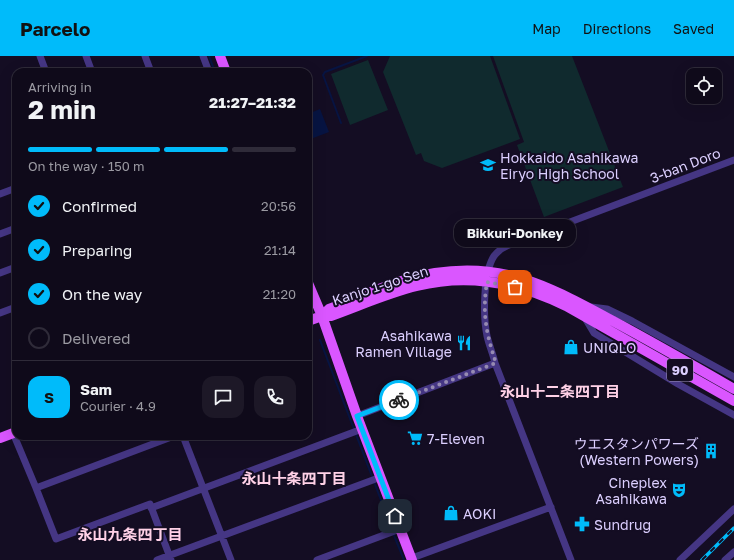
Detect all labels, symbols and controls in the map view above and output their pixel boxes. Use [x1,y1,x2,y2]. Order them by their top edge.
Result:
text: Parcelo [20,17,90,40]
text: Map [532,20,561,37]
text: Directions [583,20,651,37]
text: Saved [673,20,714,37]
map controls [686,68,722,104]
button: locate [686,68,722,104]
text: Arriving in [28,79,92,95]
text: 21:27–21:32 [209,93,296,111]
text: 2 min [28,94,96,125]
street label: 3-ban Doro [647,144,723,186]
place label: Hokkaido Asahikawa Eiryo High School [500,149,638,182]
school or university icon: Hokkaido Asahikawa Eiryo High School [479,156,497,174]
text: On the way · 150 m [28,158,145,174]
icon: check [28,195,50,217]
text: Confirmed [62,197,137,215]
text: 20:56 [261,198,296,214]
callout: Bikkuri-Donkey [454,219,576,247]
text: Bikkuri-Donkey [467,225,563,241]
icon: check [28,239,50,261]
text: Preparing [62,241,132,259]
text: 21:14 [264,242,296,258]
street label: Kanjo 1-go Sen [330,261,430,309]
pin [498,270,532,304]
icon: bag [504,276,526,298]
icon: check [28,283,50,305]
text: On the way [62,285,142,303]
text: 21:20 [263,286,296,302]
place label: Asahikawa Ramen Village [355,327,452,360]
text: Delivered [62,329,130,347]
restaurant icon: Asahikawa Ramen Village [455,334,473,352]
shop icon: UNIQLO [562,338,580,356]
place label: UNIQLO [583,339,636,356]
road number: 90 [667,359,693,381]
button: chat [202,376,244,418]
button: phone [254,376,296,418]
text: Sam [80,380,112,398]
courier [379,380,419,420]
district label: 永山十二条四丁目 [500,382,620,400]
text: S [44,388,54,406]
icon: bike [388,389,410,411]
text: Courier · 4.9 [80,398,156,414]
supermarket icon: 7-Eleven [406,429,424,447]
place label: 7-Eleven [427,430,485,447]
place label: ウエスタンパワーズ (Western Powers) [574,435,699,468]
building icon: ウエスタンパワーズ (Western Powers) [702,442,720,460]
district label: 永山十条四丁目 [241,469,347,487]
place label: Cineplex Asahikawa [595,474,667,507]
theatre icon: Cineplex Asahikawa [670,481,688,499]
pin [378,499,412,533]
shop icon: AOKI [442,504,460,522]
icon: home [384,505,406,527]
place label: AOKI [463,505,497,522]
pharmacy icon: Sundrug [573,515,591,533]
place label: Sundrug [594,516,651,533]
district label: 永山九条四丁目 [77,525,183,543]

